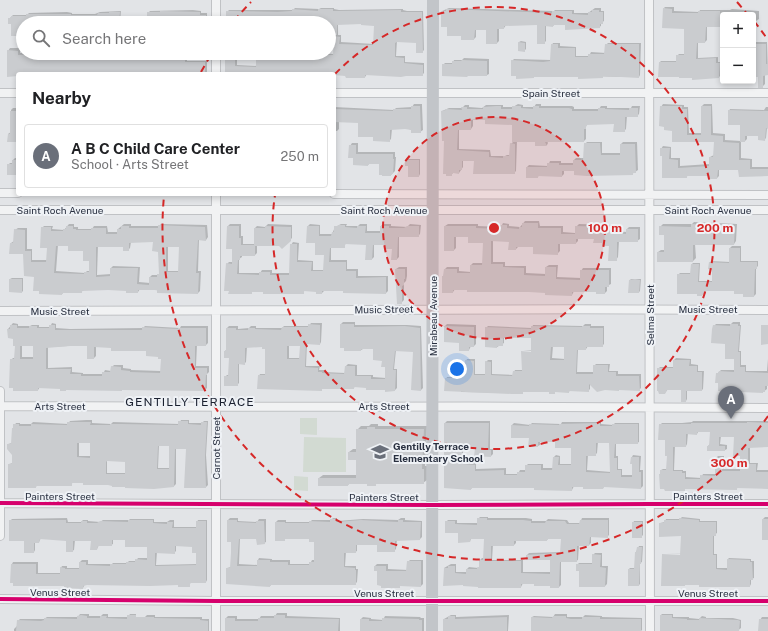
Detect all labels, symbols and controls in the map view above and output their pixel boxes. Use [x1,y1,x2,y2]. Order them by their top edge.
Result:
map controls [720,12,756,84]
button: + [720,12,756,48]
search box [16,16,336,60]
icon: search [30,27,52,49]
text: Search here [62,30,146,47]
button: − [720,48,756,84]
street label: Spain Street [522,87,580,99]
text: Nearby [32,88,91,108]
text: A B C Child Care Center [71,140,240,157]
text: A [41,149,51,164]
text: 250 m [281,149,319,164]
text: School · Arts Street [71,157,189,172]
street label: Saint Roch Avenue [17,204,104,216]
street label: Saint Roch Avenue [341,204,428,216]
street label: Saint Roch Avenue [665,204,752,216]
centre of rings [487,221,501,235]
text: 100 m [588,221,622,235]
text: 200 m [697,221,733,235]
street label: Mirabeau Avenue [427,276,439,356]
street label: Selma Street [644,284,656,346]
street label: Music Street [354,302,414,316]
street label: Music Street [678,303,738,315]
street label: Music Street [30,305,90,317]
your location [447,359,467,379]
pin: A [718,386,744,419]
district label: GENTILLY TERRACE [125,395,255,409]
street label: Arts Street [34,400,86,412]
street label: Arts Street [358,400,410,412]
street label: Carnot Street [210,416,222,479]
place label: Gentilly Terrace Elementary School [393,440,483,464]
school or university icon: Gentilly Terrace Elementary School [370,442,390,462]
text: 300 m [711,456,748,470]
street label: Painters Street [25,490,95,502]
street label: Painters Street [673,490,743,502]
street label: Painters Street [349,491,419,503]
street label: Venus Street [30,586,90,598]
street label: Venus Street [354,587,414,599]
street label: Venus Street [678,587,738,599]

